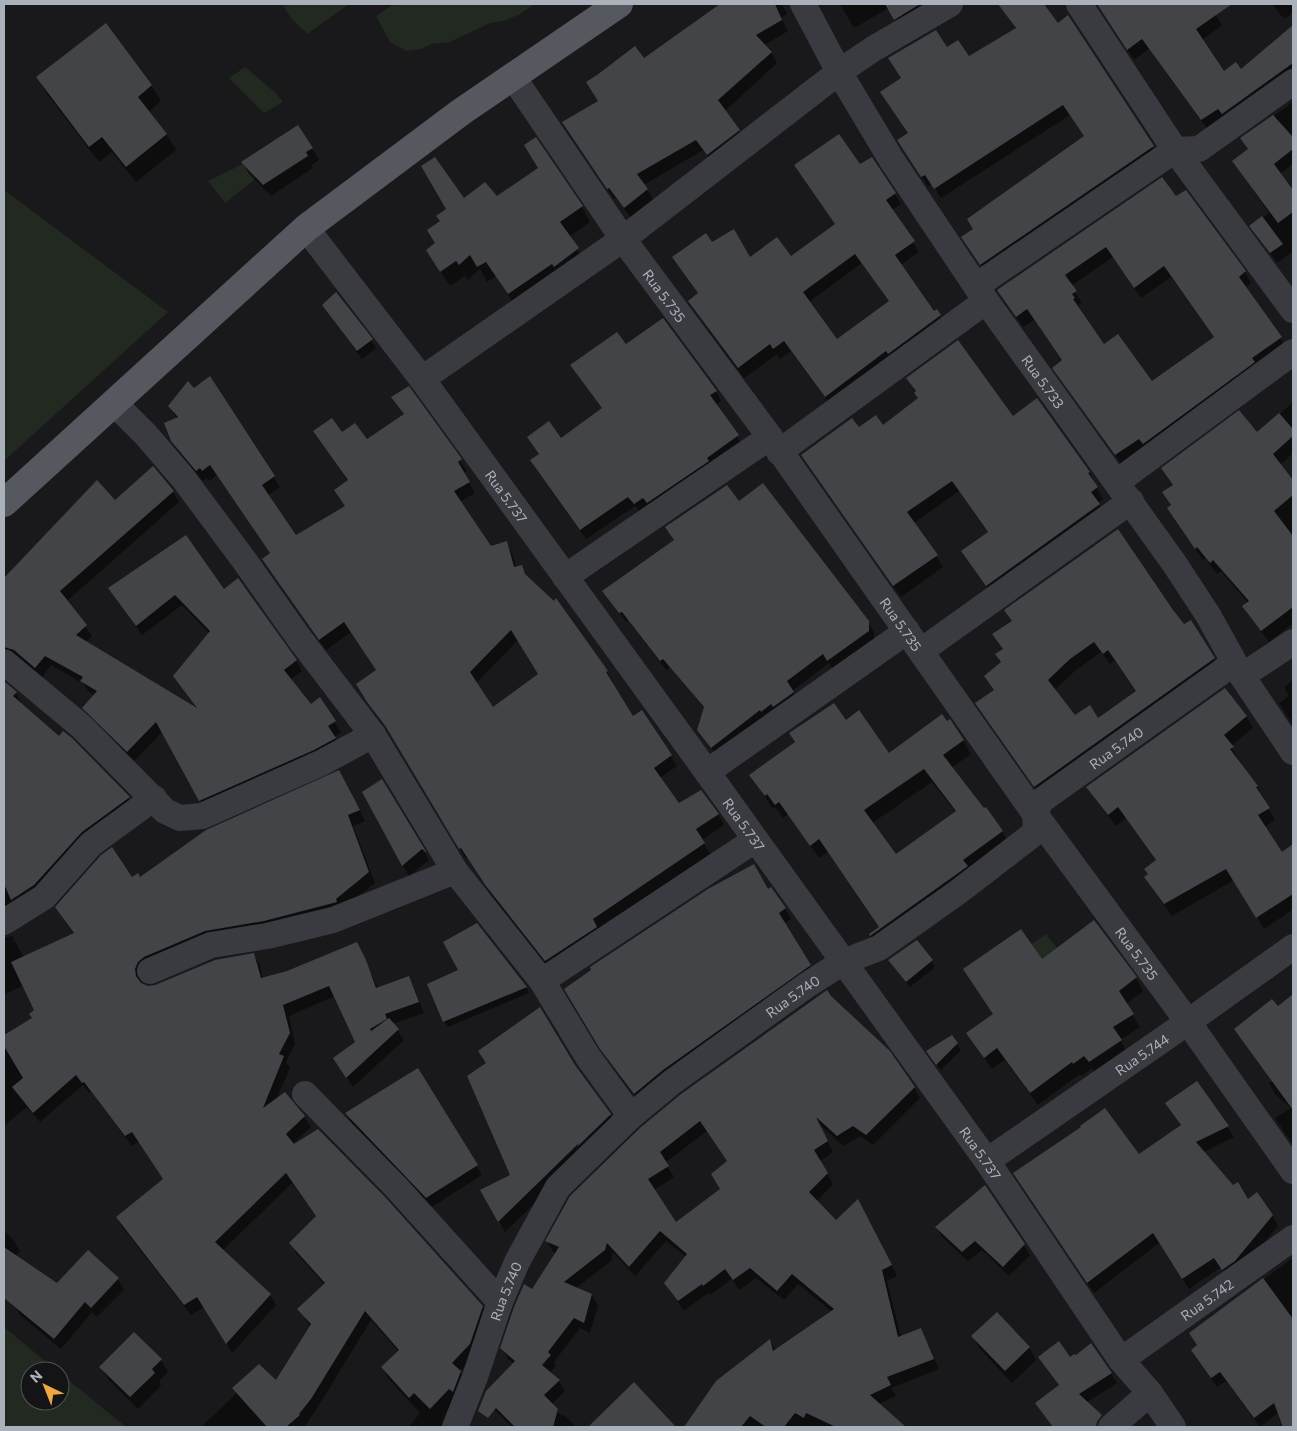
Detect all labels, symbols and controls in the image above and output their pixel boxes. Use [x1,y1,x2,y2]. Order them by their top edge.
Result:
street label: Rua 5.735 [640,266,690,325]
street label: Rua 5.733 [1019,351,1068,411]
street label: Rua 5.737 [482,466,532,526]
street label: Rua 5.735 [877,594,926,654]
street label: Rua 5.740 [1086,722,1146,772]
street label: Rua 5.737 [720,794,769,854]
street label: Rua 5.735 [1112,923,1162,983]
street label: Rua 5.740 [762,971,822,1021]
street label: Rua 5.744 [1111,1029,1172,1079]
street label: Rua 5.737 [956,1123,1005,1183]
street label: Rua 5.740 [486,1259,525,1323]
street label: Rua 5.742 [1177,1275,1236,1324]
north arrow [20,1361,70,1411]
text: N [26,1366,45,1386]

